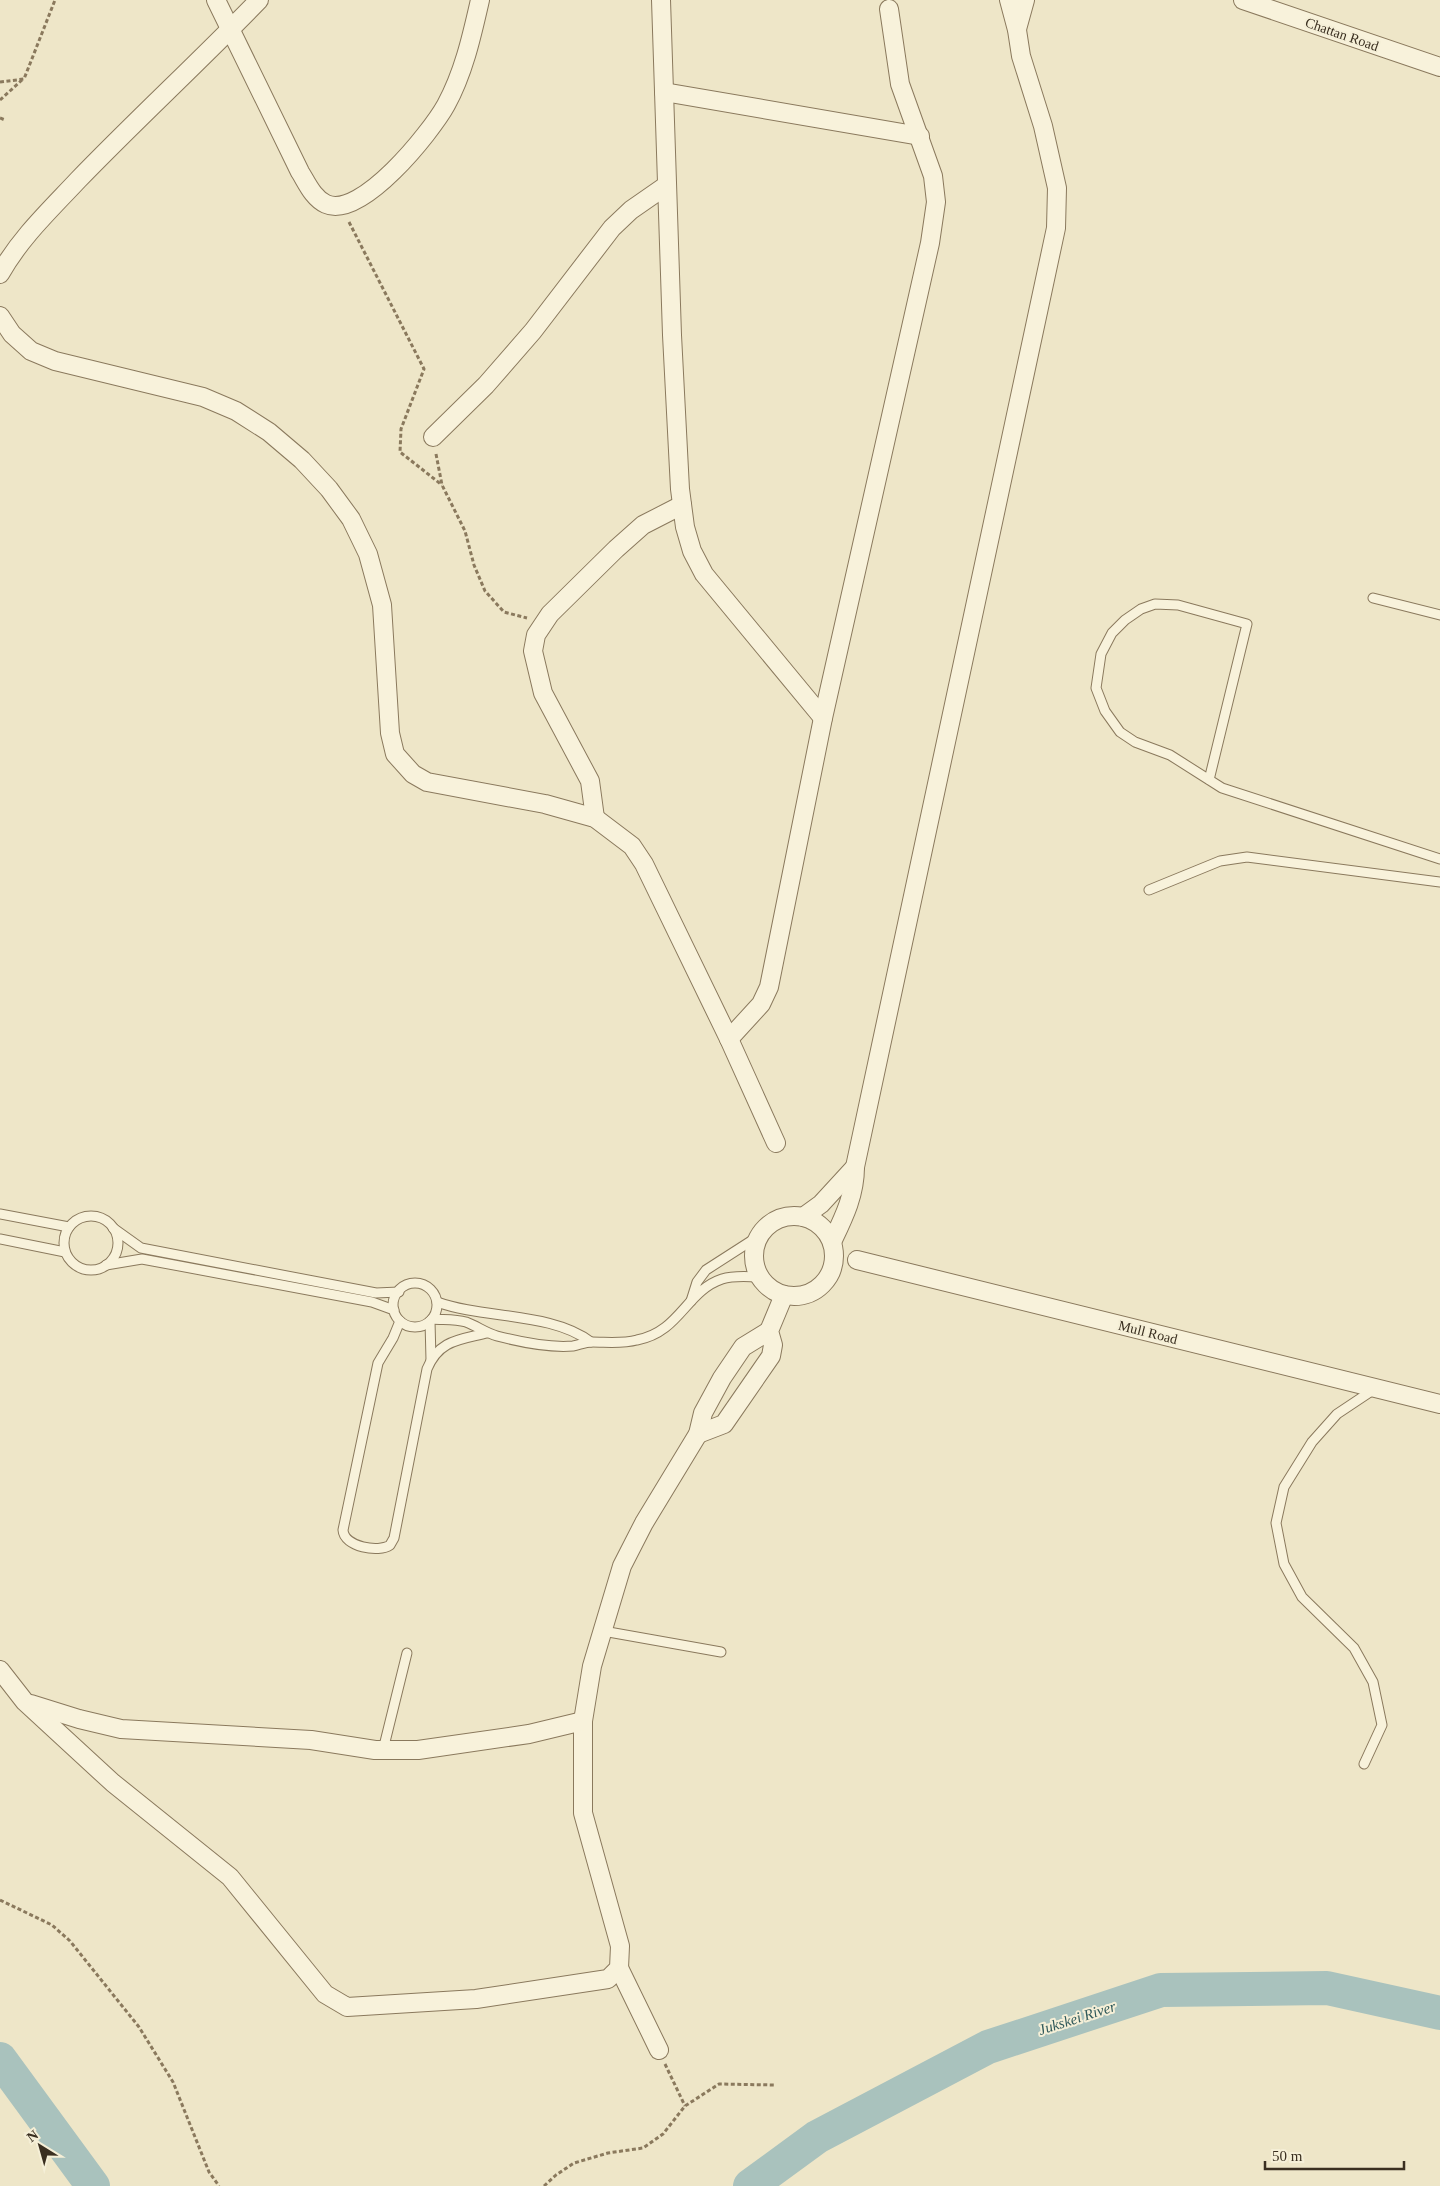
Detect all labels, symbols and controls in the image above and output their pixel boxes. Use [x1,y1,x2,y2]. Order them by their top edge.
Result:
street label: Chattan Road [1303,15,1380,54]
street label: Mull Road [1117,1318,1179,1347]
water label: Jukskei River [1036,1998,1118,2038]
north arrow [15,2121,65,2171]
text: N [24,2127,41,2145]
scale bar [1265,2138,1404,2170]
text: 50 m [1272,2148,1303,2164]

